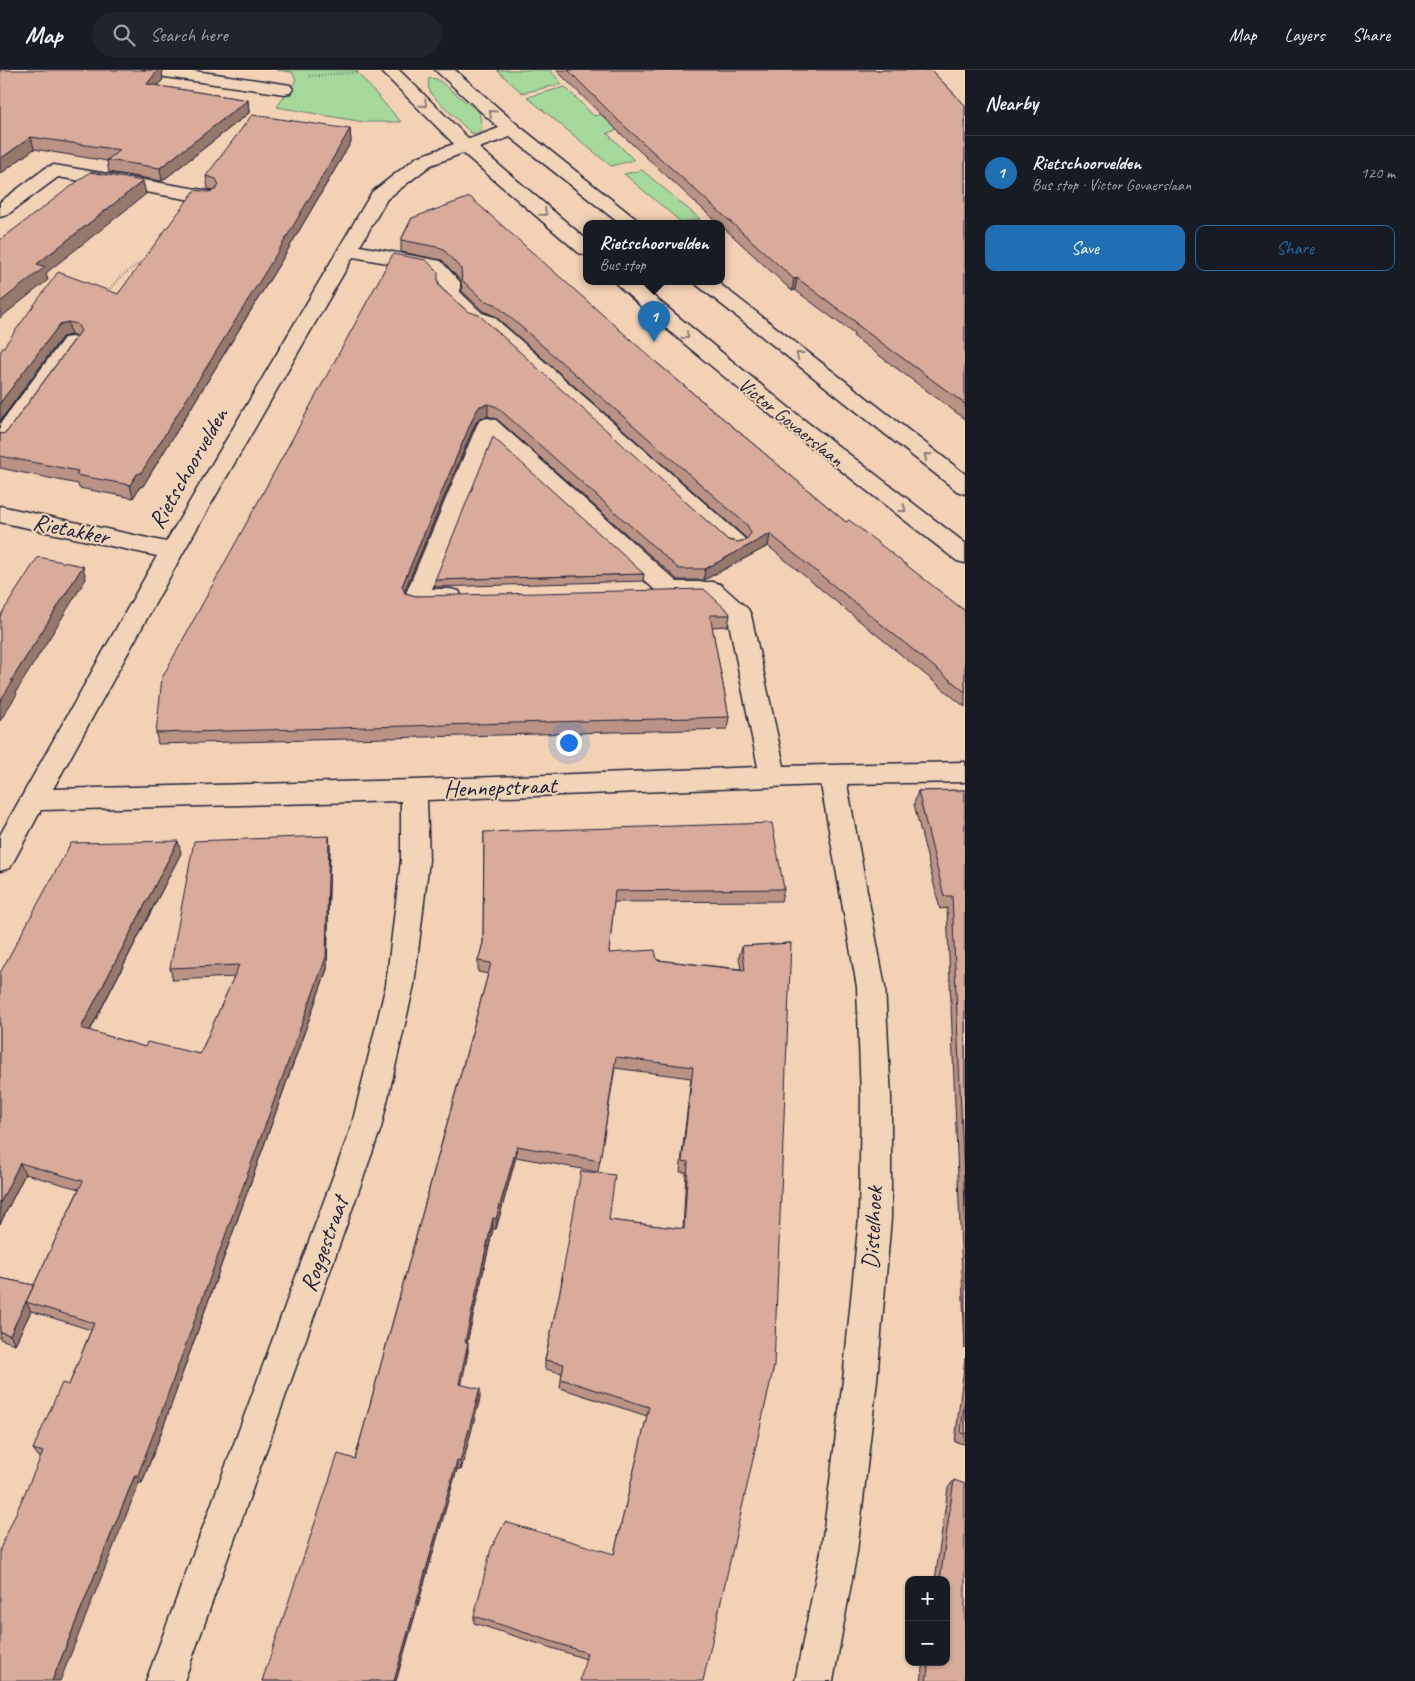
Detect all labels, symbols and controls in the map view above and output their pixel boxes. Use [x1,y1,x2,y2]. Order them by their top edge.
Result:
search box [92,12,442,57]
text: Map [25,20,62,50]
icon: search [110,21,138,49]
text: Search here [150,23,228,47]
text: Map [1229,24,1257,46]
text: Layers [1285,24,1324,46]
text: Share [1352,24,1390,46]
text: Nearby [985,90,1038,116]
one-way arrow [418,98,427,107]
one-way arrow [489,110,498,119]
text: Rietschoorvelden [1032,151,1141,175]
text: 1 [997,163,1005,183]
text: 120 m [1361,163,1395,183]
text: Bus stop · Victor Govaerslaan [1032,175,1191,195]
one-way arrow [539,207,548,216]
popup [583,220,725,285]
button: Save [985,225,1185,271]
button: Share [1195,225,1395,271]
text: Rietschoorvelden [600,231,708,255]
text: Bus stop [600,255,646,275]
pin: 1 [638,301,670,342]
one-way arrow [680,330,689,338]
one-way arrow [796,353,805,361]
street label: Victor Govaerslaan [733,372,849,473]
street label: Rietschoorvelden [141,401,235,534]
one-way arrow [924,453,933,461]
one-way arrow [897,503,907,512]
street label: Rietakker [30,506,114,552]
your location [556,730,582,756]
street label: Hennepstraat [443,770,559,804]
street label: Distelhoek [855,1184,889,1270]
street label: Roggestraat [293,1189,356,1296]
map controls [905,1576,950,1666]
button: + [905,1576,950,1621]
button: − [905,1621,950,1666]

